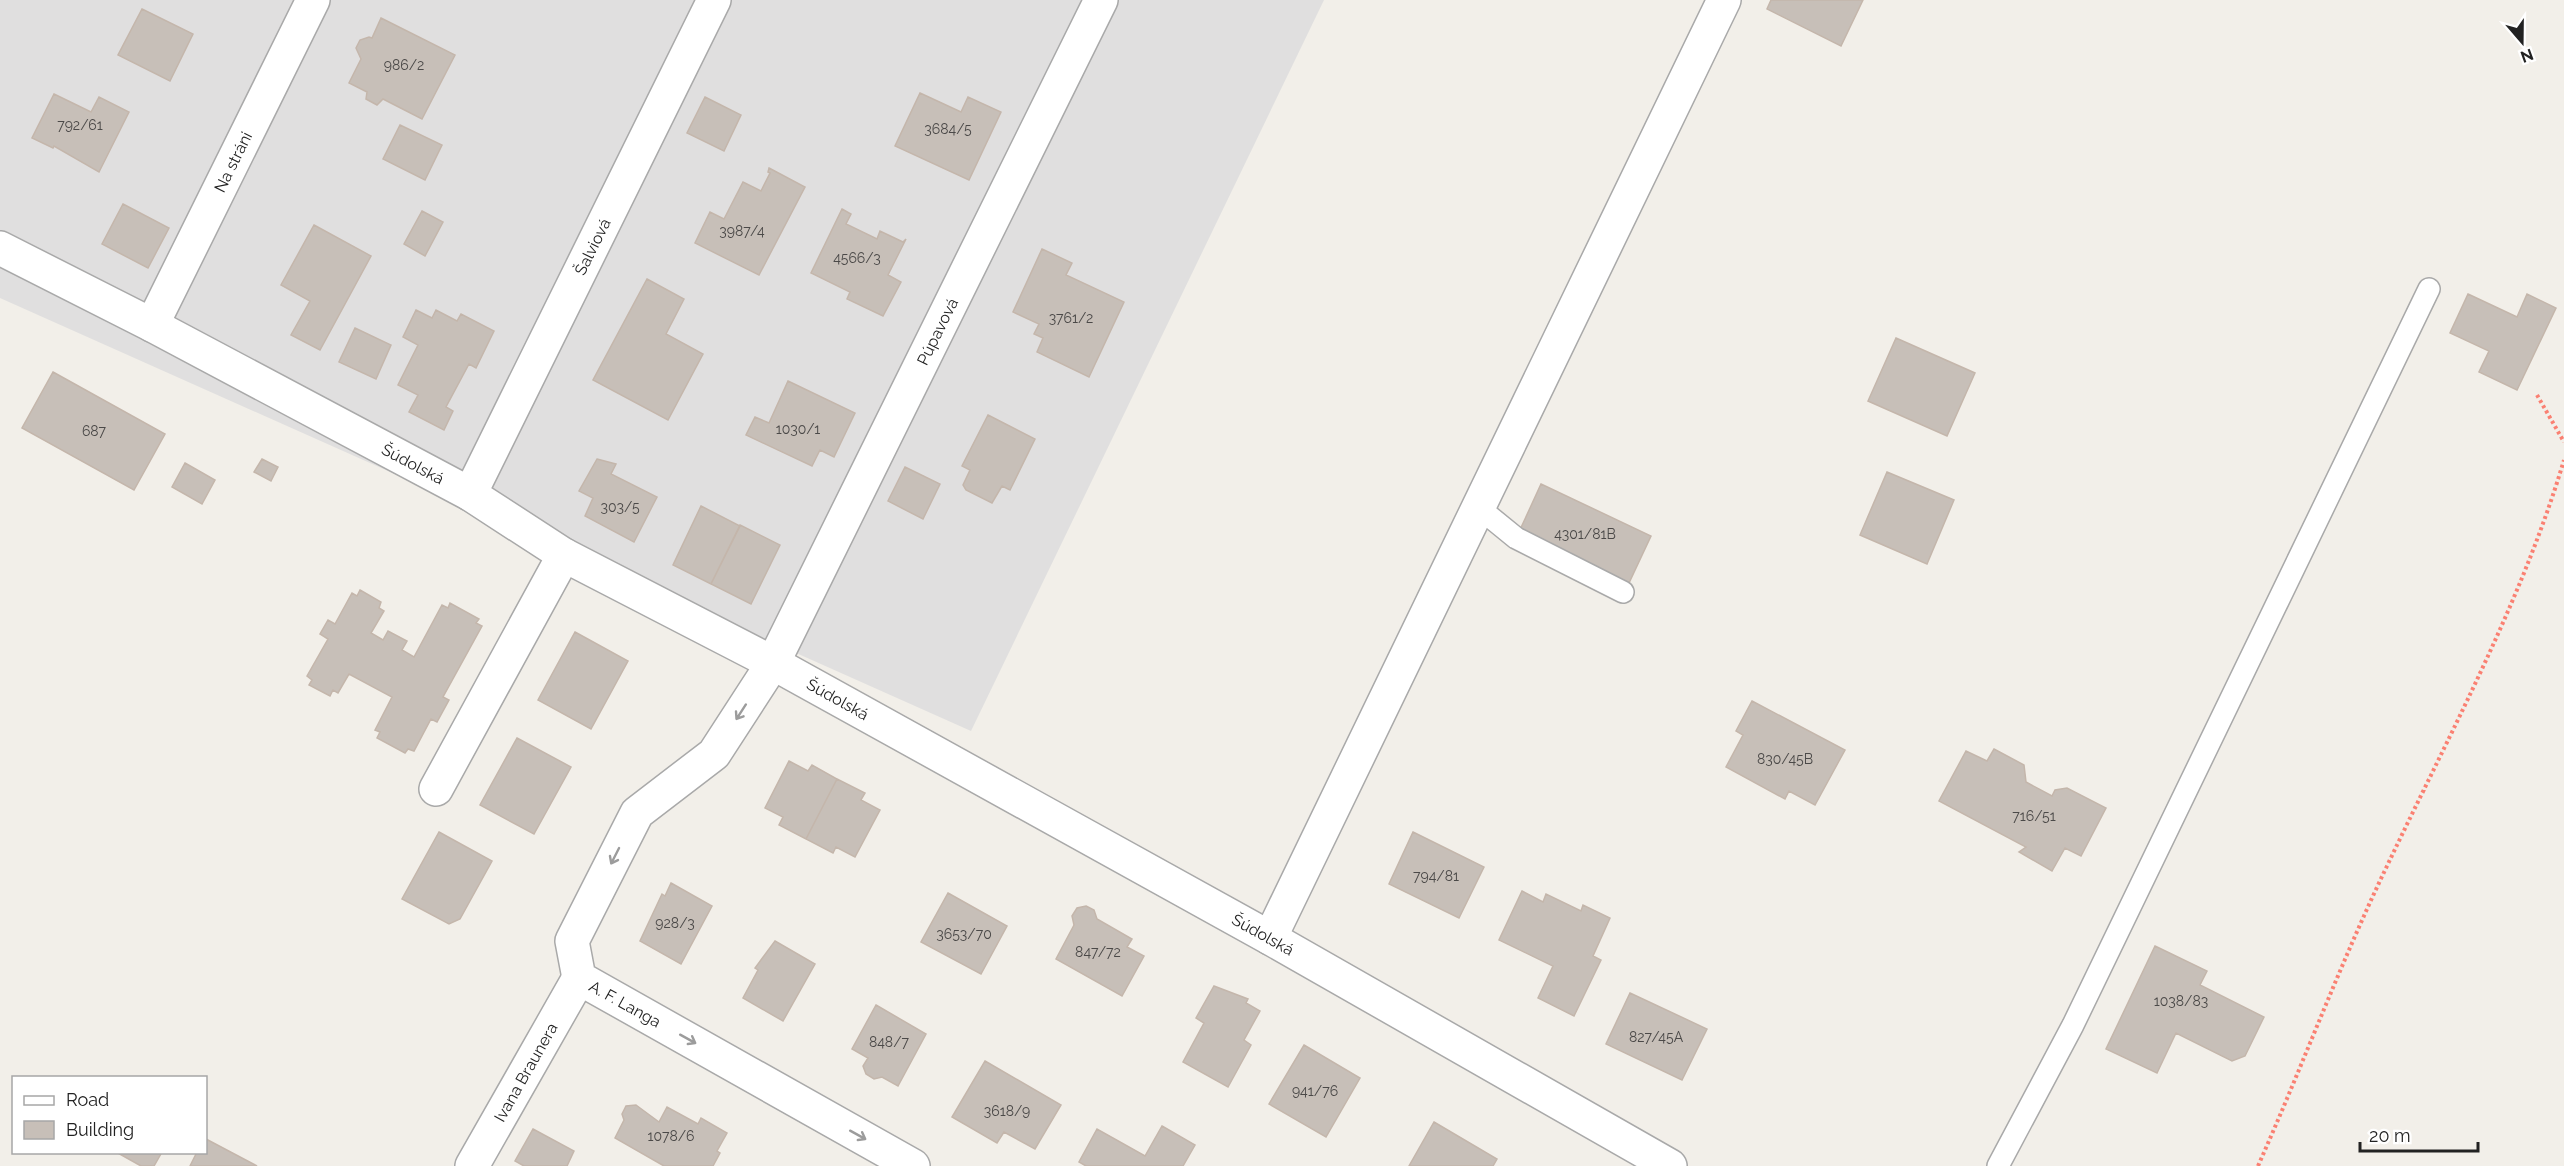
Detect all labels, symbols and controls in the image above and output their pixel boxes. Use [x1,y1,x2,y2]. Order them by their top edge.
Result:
north arrow [2492,12,2552,72]
text: N [2518,45,2536,67]
house number: 986/2 [384,57,424,73]
house number: 792/61 [57,117,103,133]
house number: 3684/5 [924,121,972,137]
street label: Na stráni [210,128,256,195]
street label: Šalviová [569,215,614,278]
house number: 3987/4 [719,223,765,239]
house number: 4566/3 [833,250,881,266]
street label: Púpavová [913,295,962,368]
house number: 3761/2 [1049,310,1093,326]
house number: 1030/1 [776,421,820,437]
house number: 687 [82,423,107,439]
street label: Šúdolská [379,438,448,488]
house number: 303/5 [600,499,640,515]
house number: 4301/81B [1554,526,1616,542]
street label: Šúdolská [804,673,872,724]
one-way arrow [735,703,747,720]
house number: 830/45B [1757,751,1813,767]
house number: 716/51 [2012,808,2056,824]
one-way arrow [609,846,620,864]
house number: 794/81 [1413,868,1459,884]
street label: Šúdolská [1229,909,1297,959]
house number: 928/3 [655,915,695,931]
house number: 3653/70 [936,926,992,942]
house number: 847/72 [1075,944,1121,960]
street label: A. F. Langa [586,977,664,1031]
house number: 1038/83 [2154,993,2208,1009]
street label: Ivana Braunera [490,1019,561,1125]
house number: 827/45A [1629,1029,1684,1045]
one-way arrow [679,1033,696,1045]
house number: 848/7 [869,1034,910,1050]
legend [12,1076,207,1154]
house number: 941/76 [1292,1083,1338,1099]
text: Road [66,1089,109,1110]
house number: 3618/9 [984,1103,1030,1119]
scale bar [2360,1115,2478,1153]
text: Building [66,1119,134,1140]
text: 20 m [2369,1125,2411,1146]
house number: 1078/6 [648,1128,694,1144]
one-way arrow [848,1130,866,1141]

